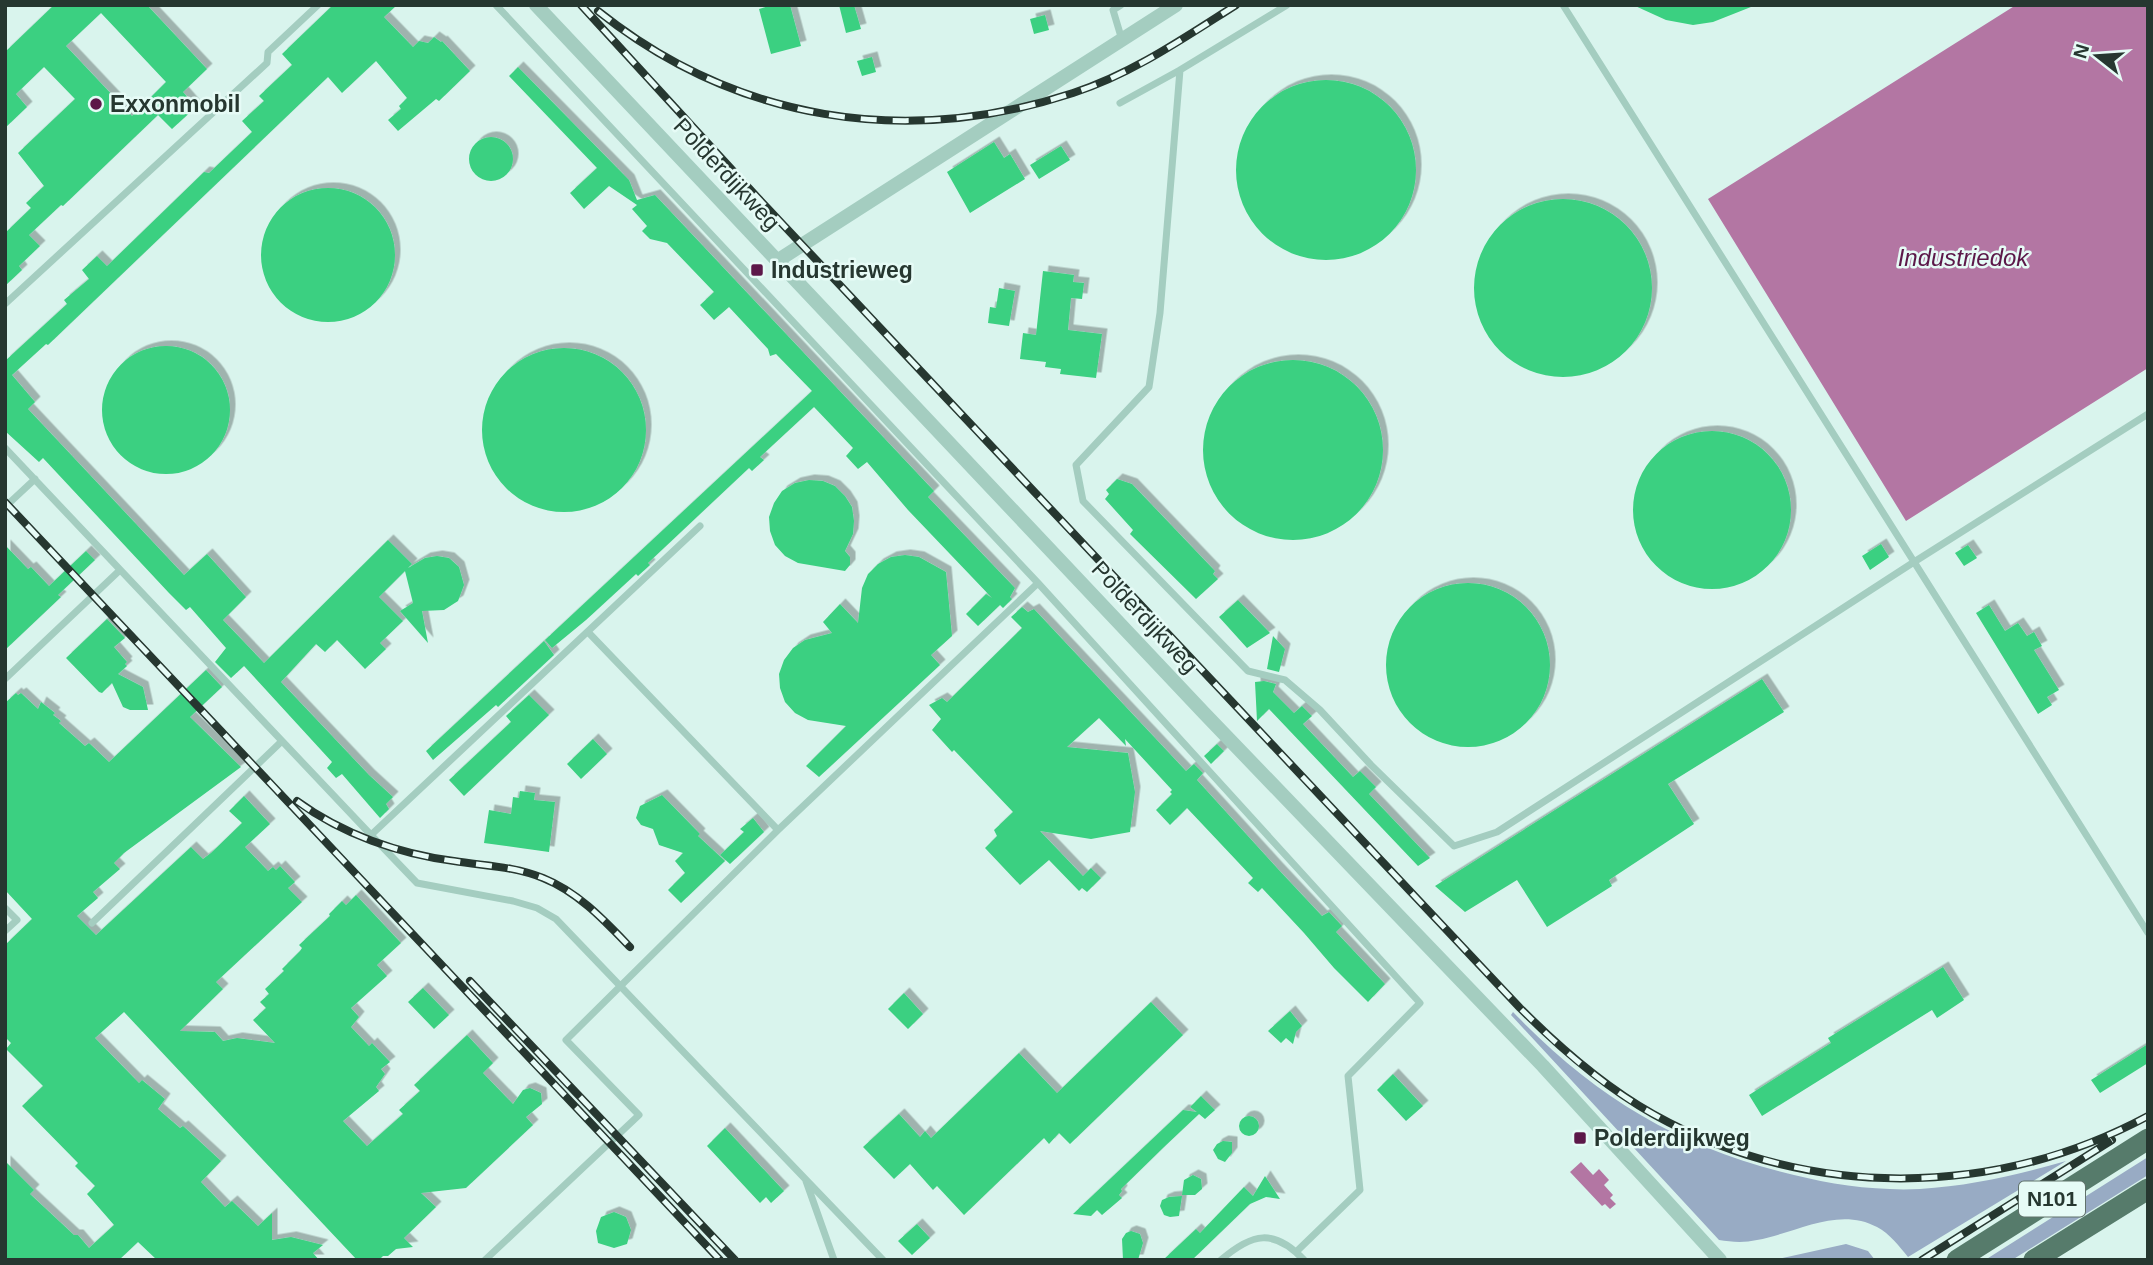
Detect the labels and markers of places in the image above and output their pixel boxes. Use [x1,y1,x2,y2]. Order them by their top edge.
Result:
place label: Exxonmobil [110,91,240,117]
marker: Exxonmobil [88,96,104,112]
place label: Industrieweg [771,257,913,283]
marker: Industrieweg [749,262,765,278]
place label: Polderdijkweg [1594,1125,1750,1151]
marker: Polderdijkweg [1572,1130,1588,1146]

